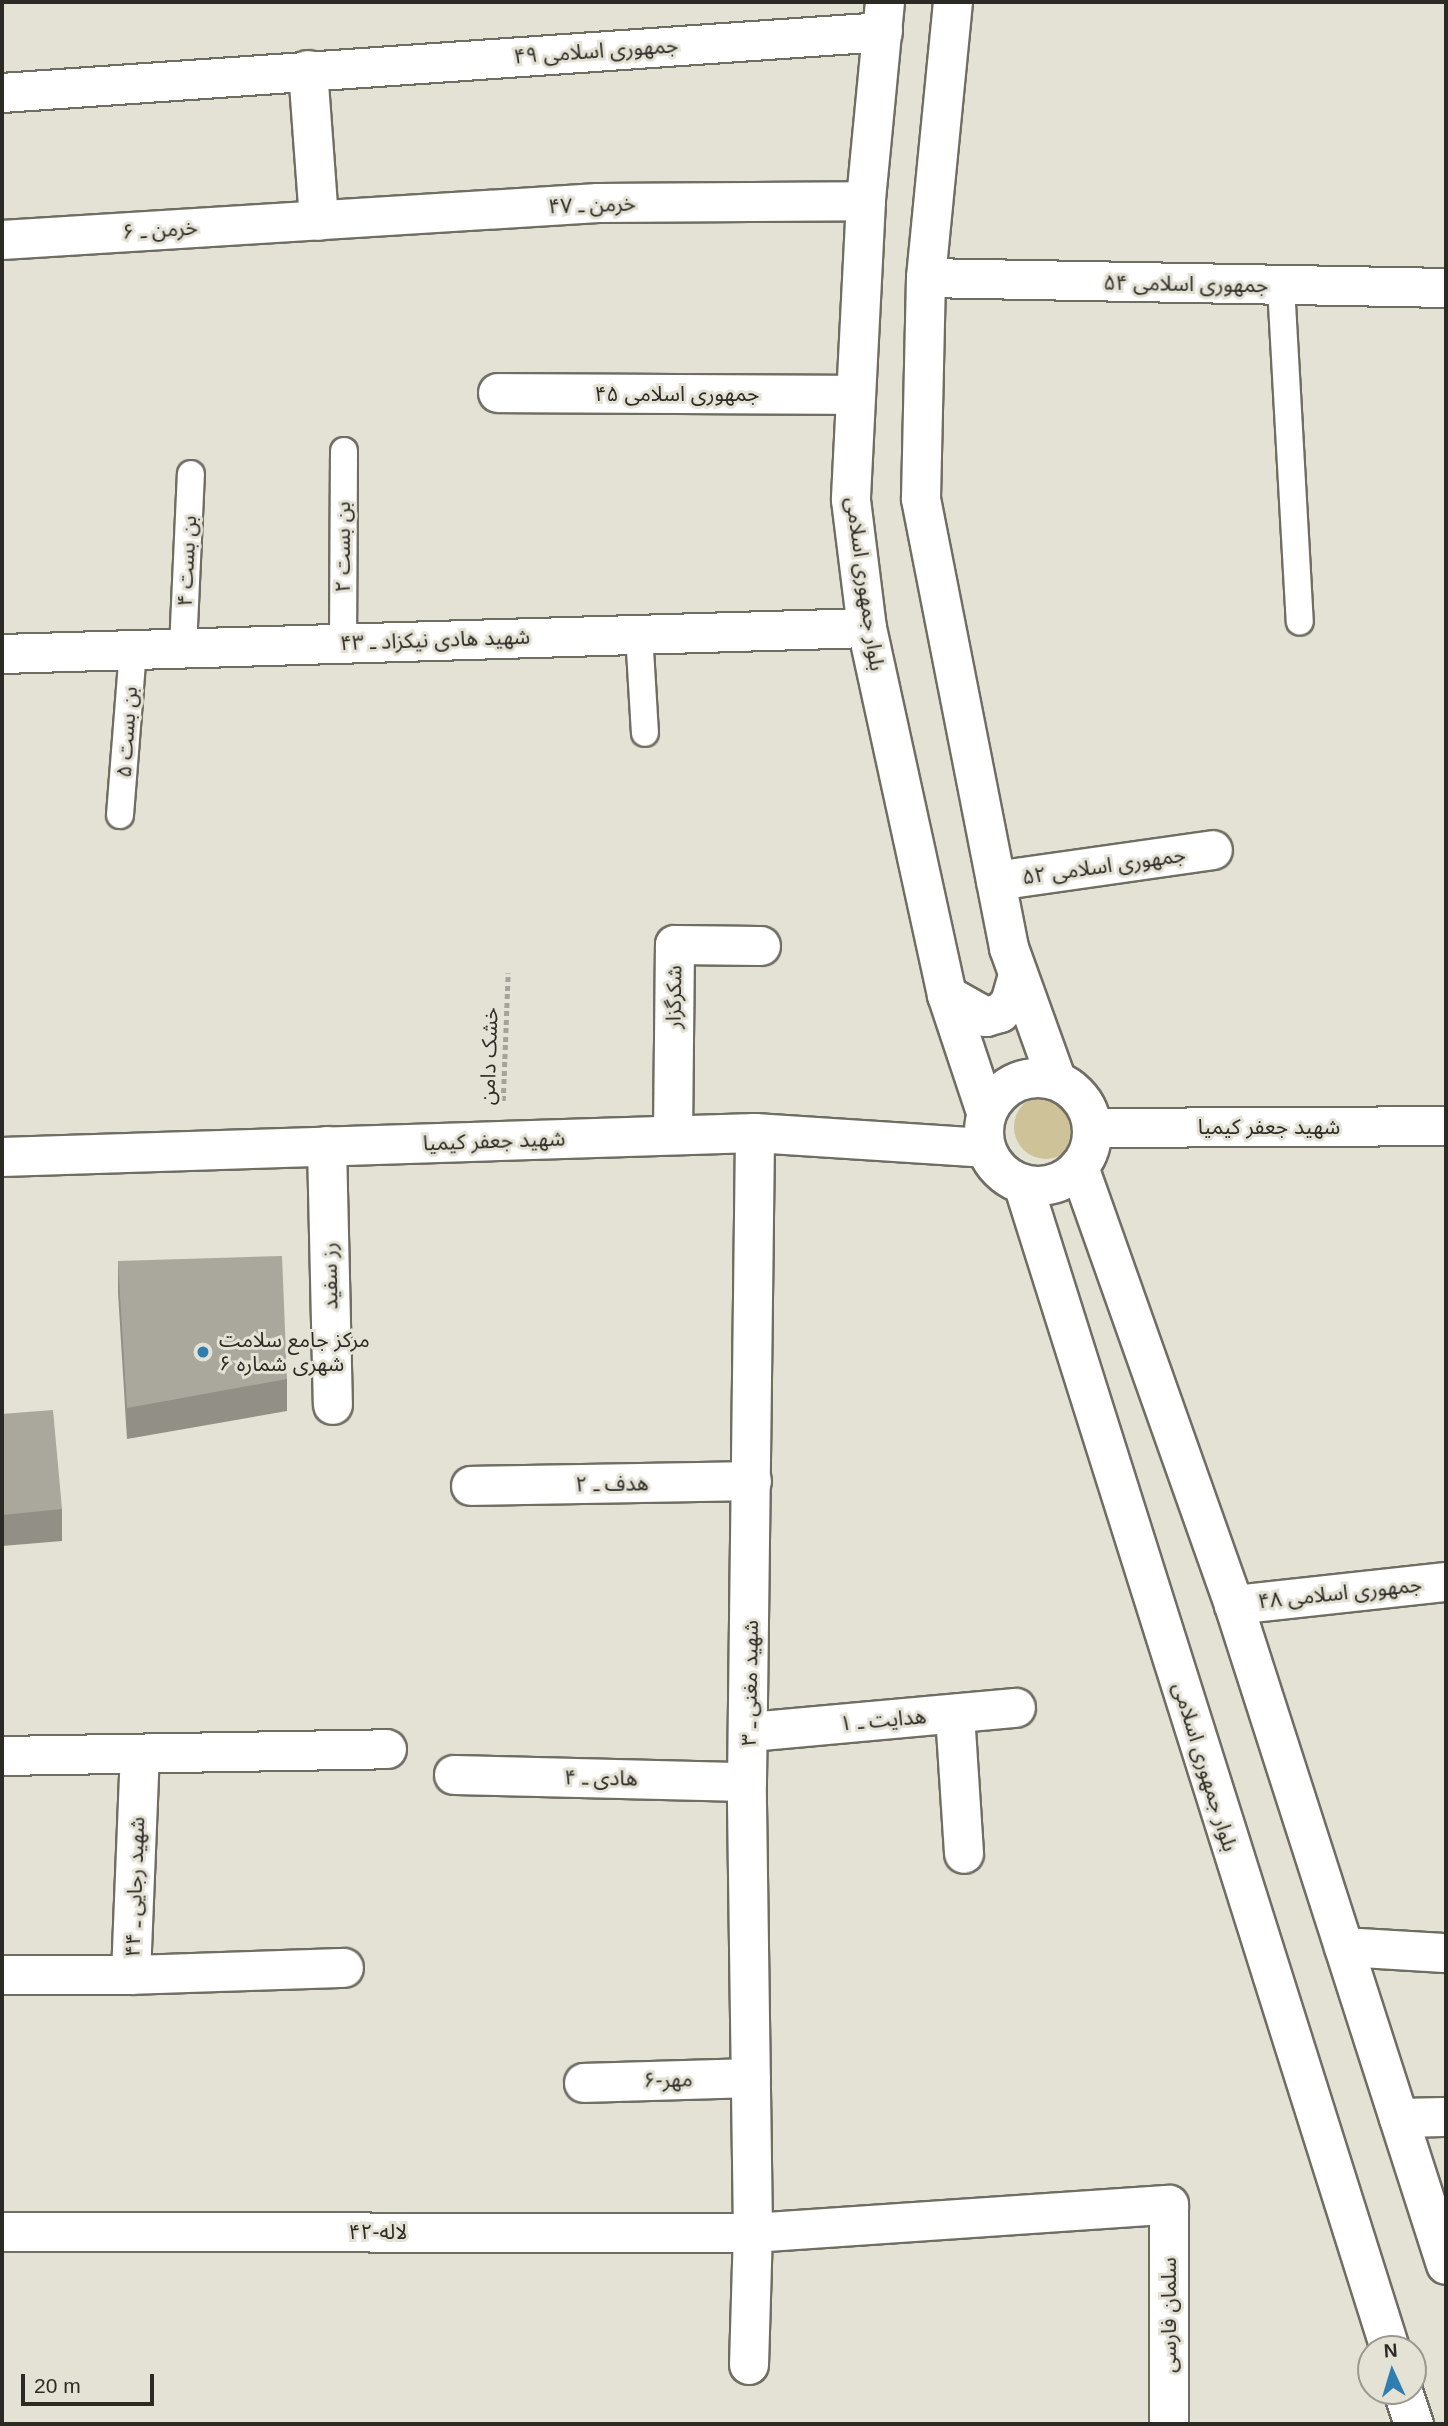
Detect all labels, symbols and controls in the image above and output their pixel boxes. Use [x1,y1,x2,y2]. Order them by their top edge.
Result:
street label: جمهوری اسلامی ۴۹ [513,33,679,69]
street label: خرمن ـ ۴۷ [548,191,636,219]
street label: خرمن ـ ۶ [121,215,199,245]
street label: جمهوری اسلامی ۵۴ [1103,270,1269,298]
street label: جمهوری اسلامی ۴۵ [595,381,759,407]
street label: بلوار جمهوری اسلامی [840,495,890,673]
street label: بن بست ۲ [330,501,356,593]
street label: بن بست ۴ [172,515,202,607]
street label: شهید هادی نیکزاد ـ ۴۳ [339,624,531,656]
street label: بن بست ۵ [111,686,143,778]
street label: جمهوری اسلامی ۵۲ [1021,842,1187,890]
street label: شکرگزار [661,965,687,1029]
street label: خشک دامن [475,1007,503,1105]
street label: شهید جعفر کیمیا [1198,1114,1340,1140]
street label: شهید جعفر کیمیا [422,1126,566,1156]
street label: رز سفید [317,1242,343,1310]
place label: مرکز جامع سلامت شهری شماره ۶ [219,1327,370,1377]
marker: مرکز جامع سلامت شهری شماره ۶ [193,1342,213,1362]
street label: هدف ـ ۲ [575,1471,649,1497]
street label: جمهوری اسلامی ۴۸ [1257,1572,1423,1614]
street label: شهید مغنی ـ ۳ [736,1620,764,1746]
street label: بلوار جمهوری اسلامی [1167,1679,1243,1855]
street label: هدایت ـ ۱ [839,1704,927,1736]
street label: هادی ـ ۴ [564,1765,638,1791]
street label: شهید رجایی ـ ۴۴ [120,1816,150,1958]
street label: مهر-۶ [643,2067,693,2093]
street label: لاله-۴۲ [349,2219,407,2245]
street label: سلمان فارسی [1156,2257,1182,2373]
north arrow [1357,2335,1427,2405]
text: N [1383,2340,1398,2362]
scale bar [24,2360,158,2404]
text: 20 m [34,2374,81,2397]

